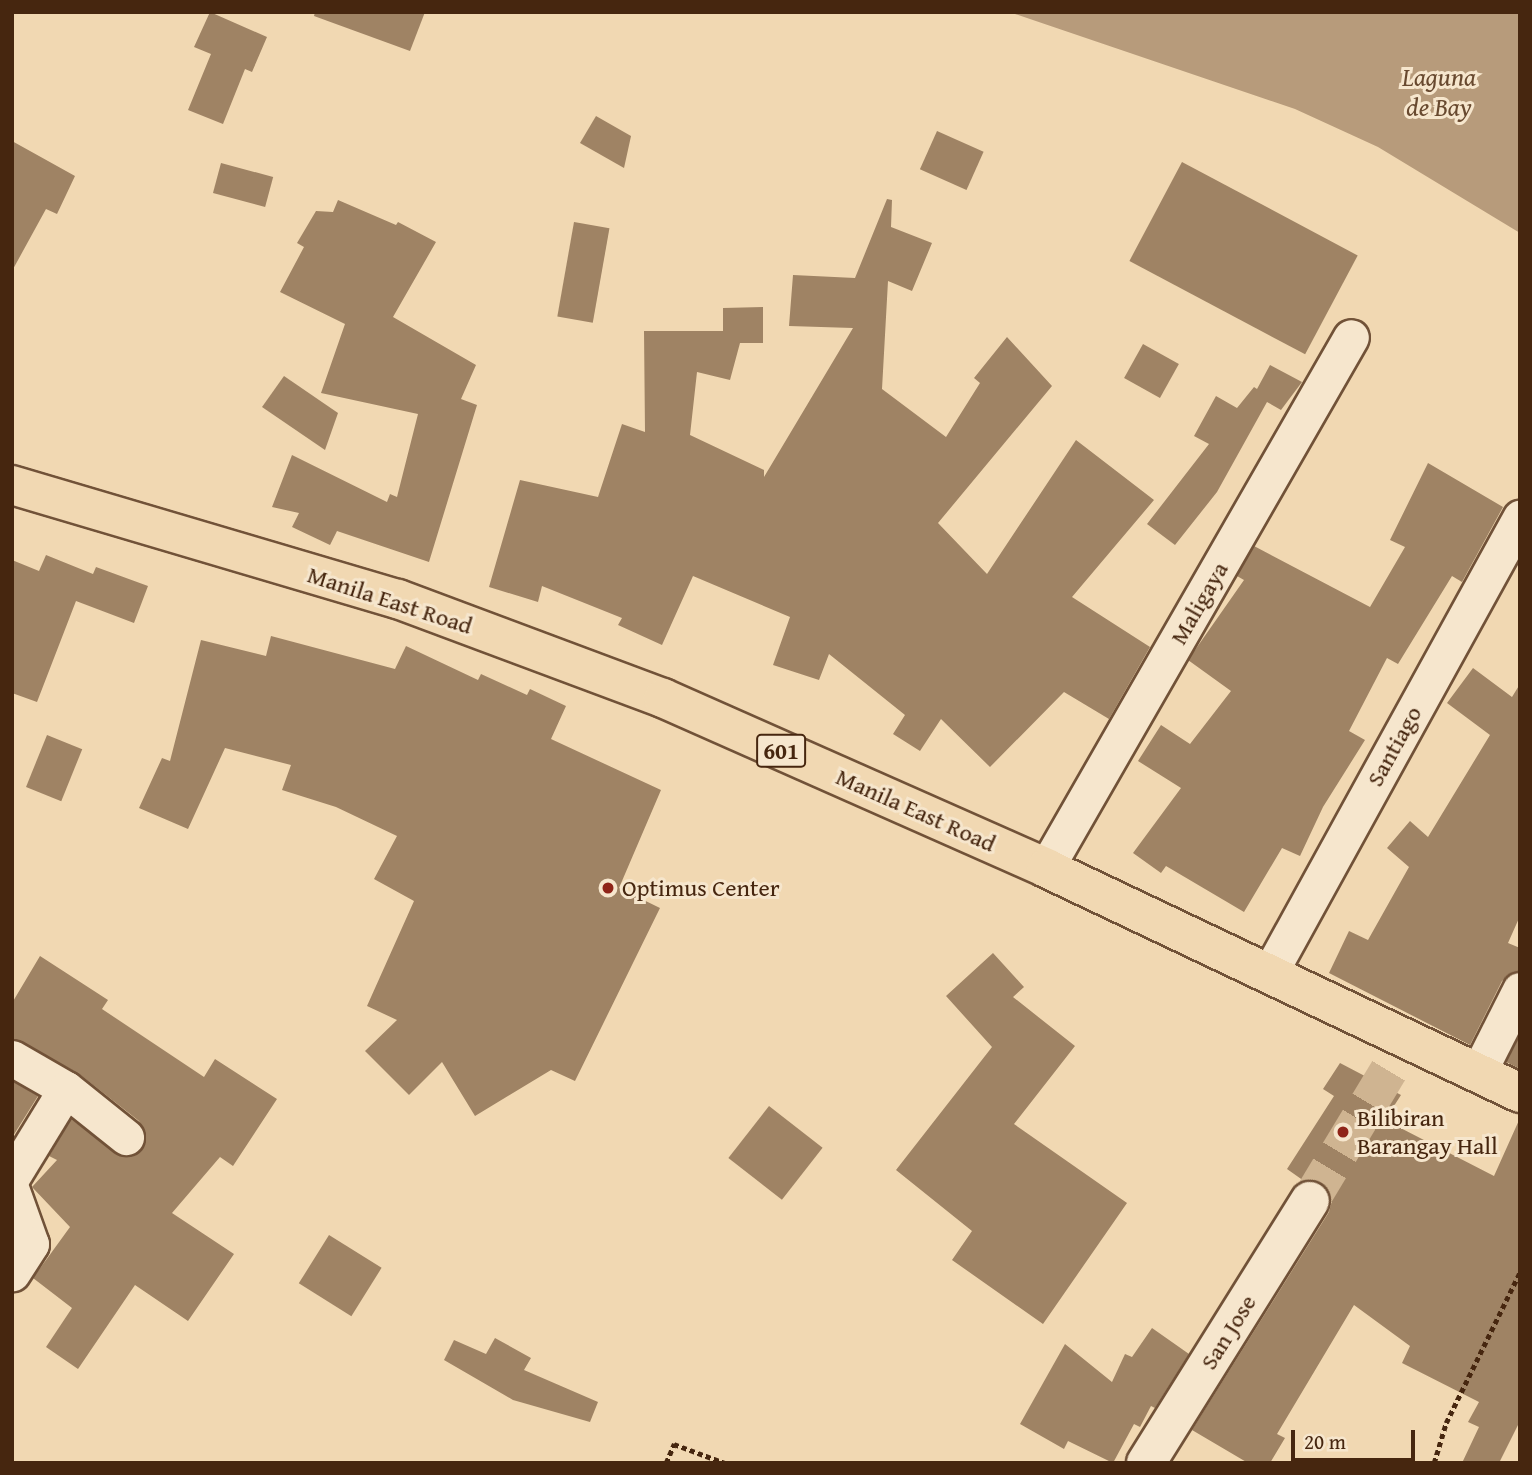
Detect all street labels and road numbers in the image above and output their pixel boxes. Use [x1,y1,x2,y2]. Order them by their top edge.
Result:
street label: Maligaya [1164,557,1234,649]
street label: Manila East Road [304,560,476,640]
street label: Santiago [1360,701,1428,791]
road number: 601 [755,732,807,771]
street label: Manila East Road [832,762,1000,858]
street label: San Jose [1194,1289,1262,1375]

